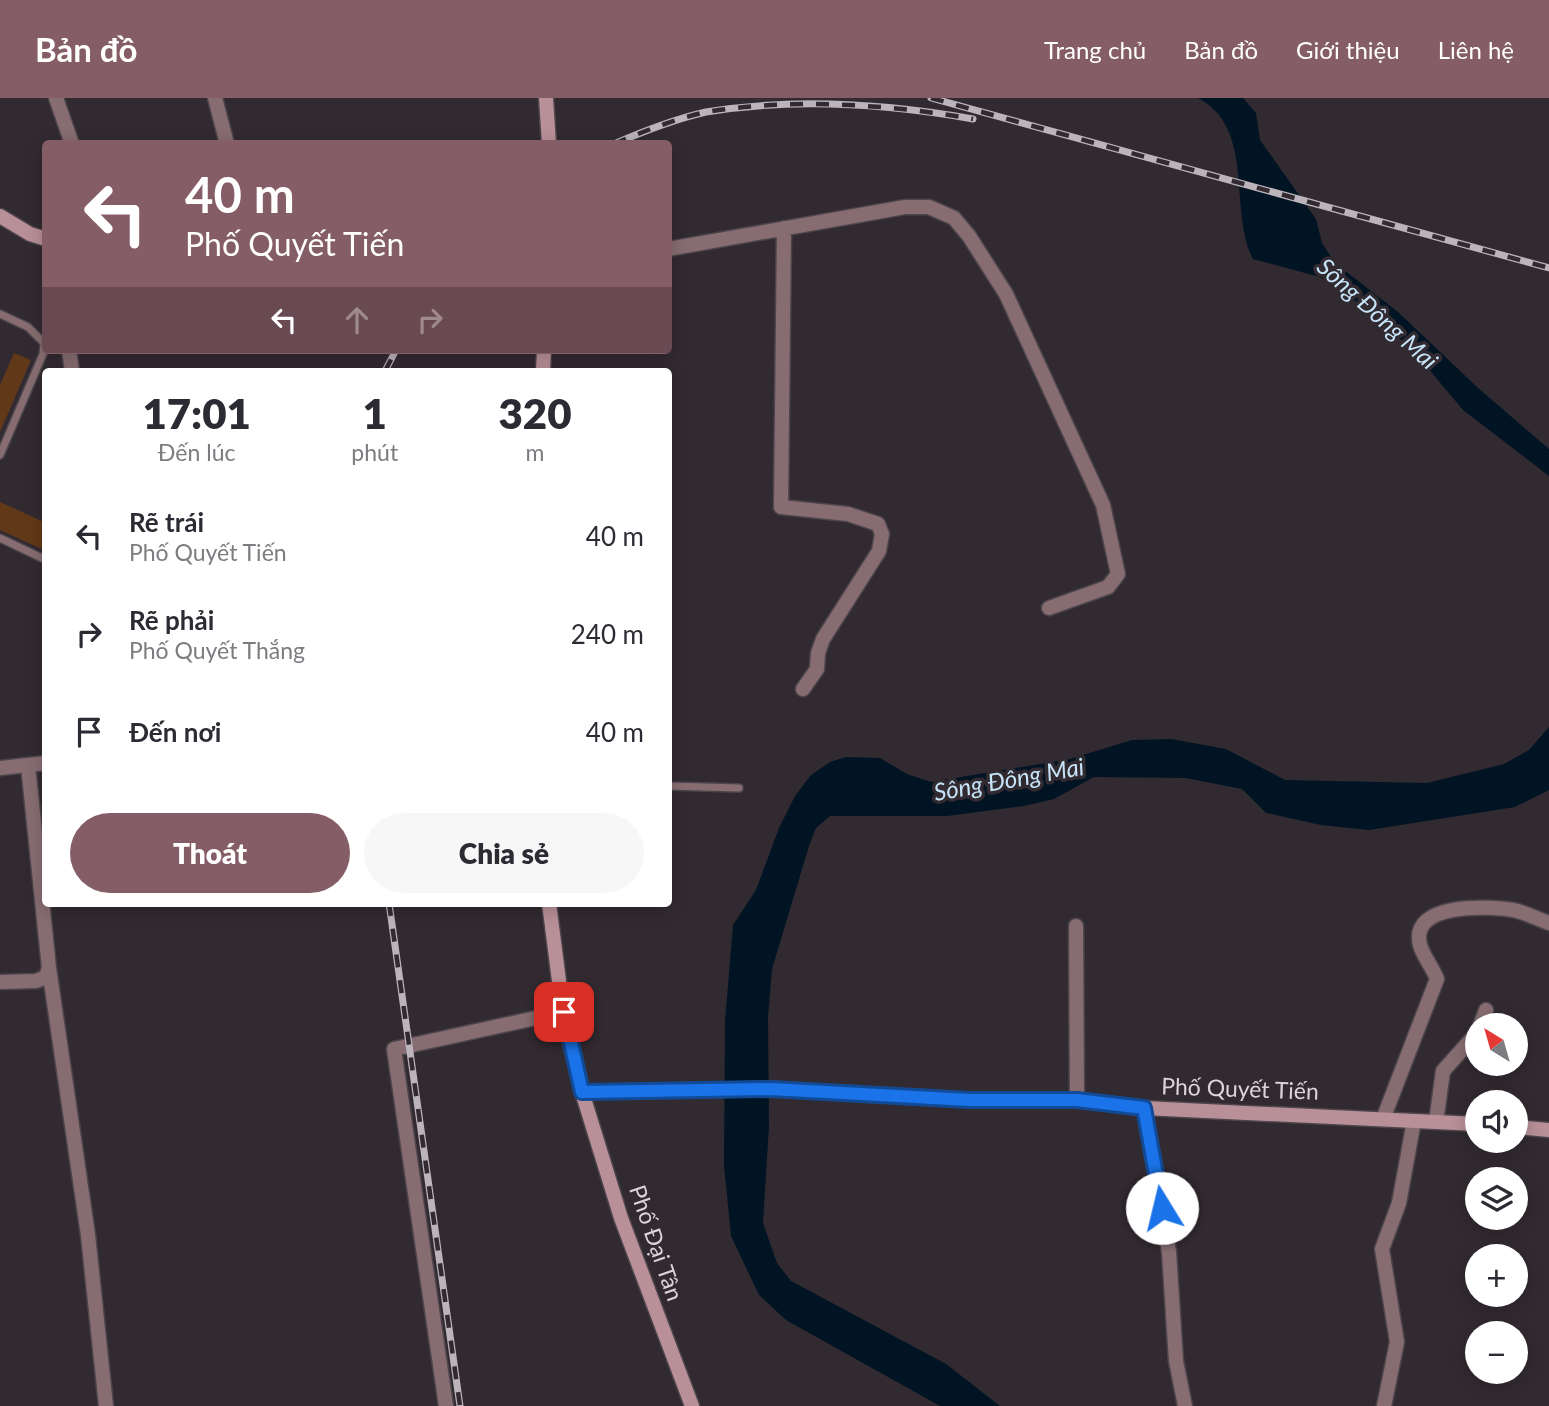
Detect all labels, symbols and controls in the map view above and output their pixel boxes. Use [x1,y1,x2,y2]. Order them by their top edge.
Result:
text: Bản đồ [35,29,138,69]
text: Trang chủ [1044,35,1146,64]
text: Bản đồ [1184,35,1258,64]
text: Giới thiệu [1296,35,1400,64]
text: Liên hệ [1438,35,1514,64]
text: 40 m [185,165,295,223]
icon: left [70,168,161,259]
text: Phố Quyết Tiến [185,224,404,263]
water label: Sông Đông Mai [1312,251,1445,375]
icon: left [265,301,303,339]
icon: ahead [338,301,376,339]
icon: right [411,301,449,339]
text: 17:01 [142,388,251,438]
text: 1 [363,388,387,438]
text: 320 [499,388,572,438]
text: Đến lúc [158,438,235,466]
text: phút [351,438,398,466]
text: m [526,438,545,466]
text: Rẽ trái [129,506,204,538]
icon: left [70,517,108,555]
text: 40 m [586,520,644,552]
text: Phố Quyết Tiến [129,538,287,566]
text: Rẽ phải [129,604,214,636]
icon: right [70,615,108,653]
text: 240 m [571,618,644,650]
text: Phố Quyết Thắng [129,636,305,664]
icon: arrive [70,713,108,751]
text: Đến nơi [129,716,221,748]
text: 40 m [586,716,644,748]
water label: Sông Đông Mai [931,751,1087,806]
button: Thoát [70,813,350,893]
button: Chia sẻ [364,813,644,893]
pin [534,982,594,1042]
icon: arrive [545,993,583,1031]
north arrow [1465,1013,1528,1076]
map controls [1465,1013,1528,1384]
street label: Phố Quyết Tiến [1161,1071,1319,1105]
button: sound [1465,1090,1528,1153]
button: layers [1465,1167,1528,1230]
position arrow [1125,1171,1199,1245]
street label: Phố Đại Tân [624,1181,690,1304]
button: + [1465,1244,1528,1307]
button: − [1465,1321,1528,1384]

